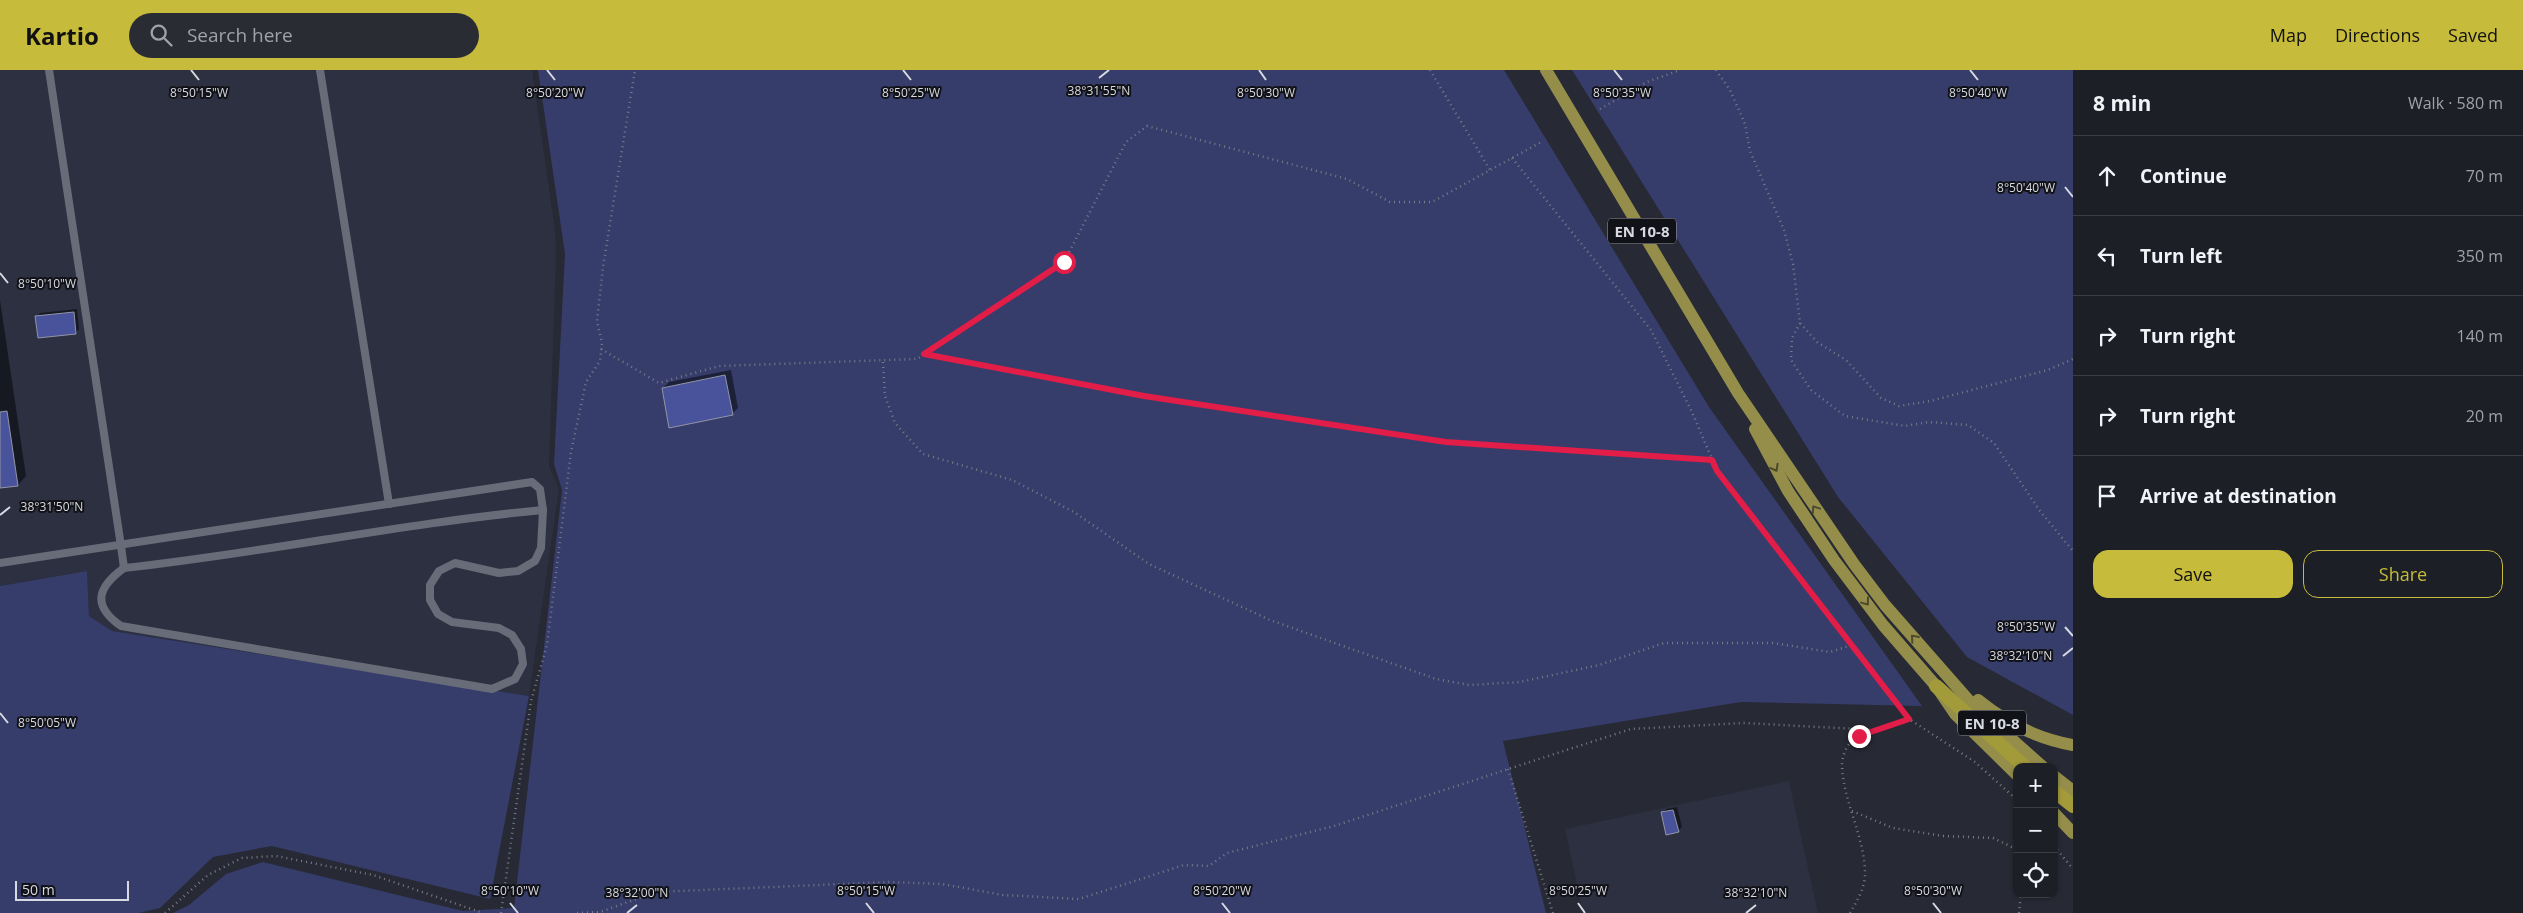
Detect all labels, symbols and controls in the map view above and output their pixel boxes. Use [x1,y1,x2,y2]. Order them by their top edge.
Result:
search box [129,13,479,58]
text: Kartio [25,19,99,52]
icon: search [147,21,175,49]
text: Search here [187,22,293,48]
text: Map [2270,23,2307,47]
text: Directions [2335,23,2420,47]
text: Saved [2448,23,2498,47]
text: 38°31'55"N [1068,82,1130,99]
text: 8°50'15"W [170,84,228,101]
text: 8°50'20"W [526,84,584,101]
text: 8°50'25"W [882,84,940,101]
text: 8°50'30"W [1237,84,1295,101]
text: 8°50'35"W [1593,84,1651,101]
text: 8°50'40"W [1949,84,2007,101]
text: 8 min [2093,89,2151,117]
text: Walk · 580 m [2408,92,2503,114]
icon: ahead [2093,162,2121,190]
text: Continue [2140,163,2227,189]
text: 70 m [2466,165,2503,187]
text: 8°50'40"W [1997,179,2055,196]
road number: EN 10-8 [1608,218,1676,244]
icon: left [2093,242,2121,270]
text: Turn left [2140,243,2222,269]
text: 350 m [2457,245,2503,267]
route start [1053,251,1076,274]
text: 8°50'10"W [18,275,76,292]
icon: right [2093,322,2121,350]
text: Turn right [2140,323,2235,349]
text: 140 m [2457,325,2503,347]
icon: right [2093,402,2121,430]
text: Turn right [2140,403,2235,429]
text: 20 m [2466,405,2503,427]
one-way arrow [1769,462,1779,471]
icon: arrive [2093,482,2121,510]
text: Arrive at destination [2140,483,2337,509]
text: 38°31'50"N [21,498,83,515]
one-way arrow [1812,505,1821,515]
button: Save [2093,550,2293,598]
button: Share [2303,550,2503,598]
one-way arrow [1860,596,1869,606]
text: 8°50'35"W [1997,618,2055,635]
one-way arrow [1911,635,1920,644]
text: 38°32'10"N [1990,647,2052,664]
road number: EN 10-8 [1958,710,2026,736]
text: 8°50'05"W [18,714,76,731]
route end [1848,725,1871,748]
map controls [2013,763,2058,898]
button: + [2013,763,2058,808]
button: − [2013,808,2058,853]
button: locate [2013,853,2058,898]
scale bar [15,878,129,901]
text: 50 m [22,880,55,899]
text: 8°50'10"W [481,882,539,899]
text: 8°50'15"W [837,882,895,899]
text: 8°50'20"W [1193,882,1251,899]
text: 8°50'25"W [1549,882,1607,899]
text: 8°50'30"W [1904,882,1962,899]
text: 38°32'00"N [606,884,668,901]
text: 38°32'10"N [1725,884,1787,901]

